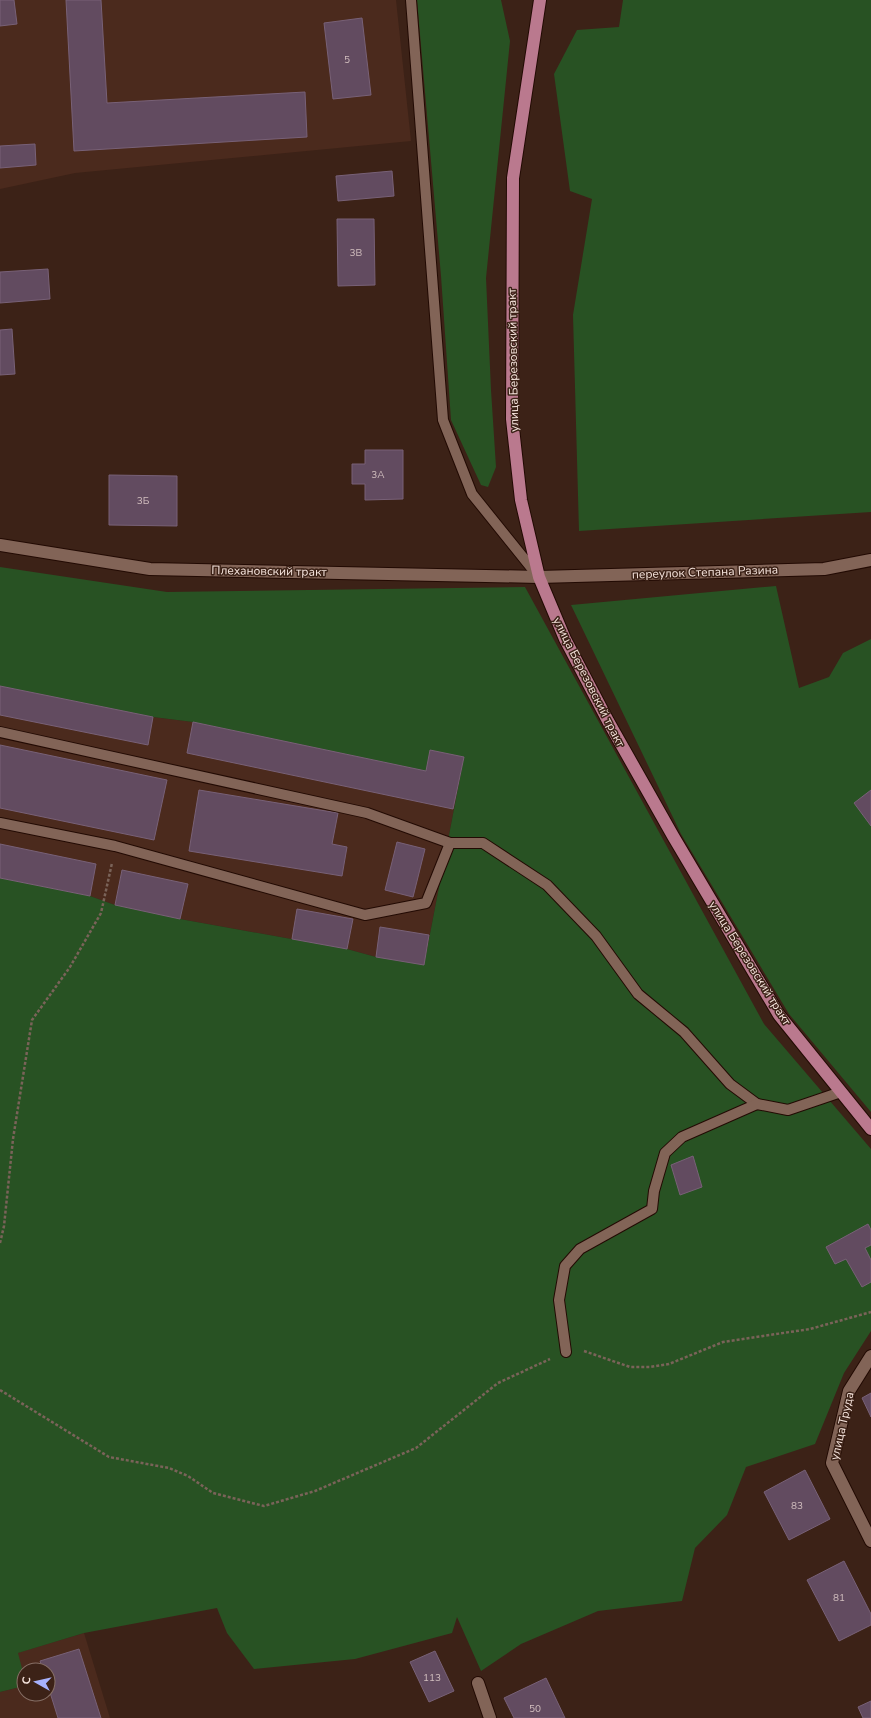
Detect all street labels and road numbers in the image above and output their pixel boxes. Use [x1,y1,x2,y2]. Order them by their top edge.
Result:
street label: улица Березовский тракт [504,287,522,432]
street label: переулок Степана Разина [632,561,778,583]
street label: Плехановский тракт [211,562,327,580]
street label: улица Березовский тракт [549,614,629,750]
street label: улица Березовский тракт [705,898,795,1029]
street label: улица Труда [826,1390,858,1462]

